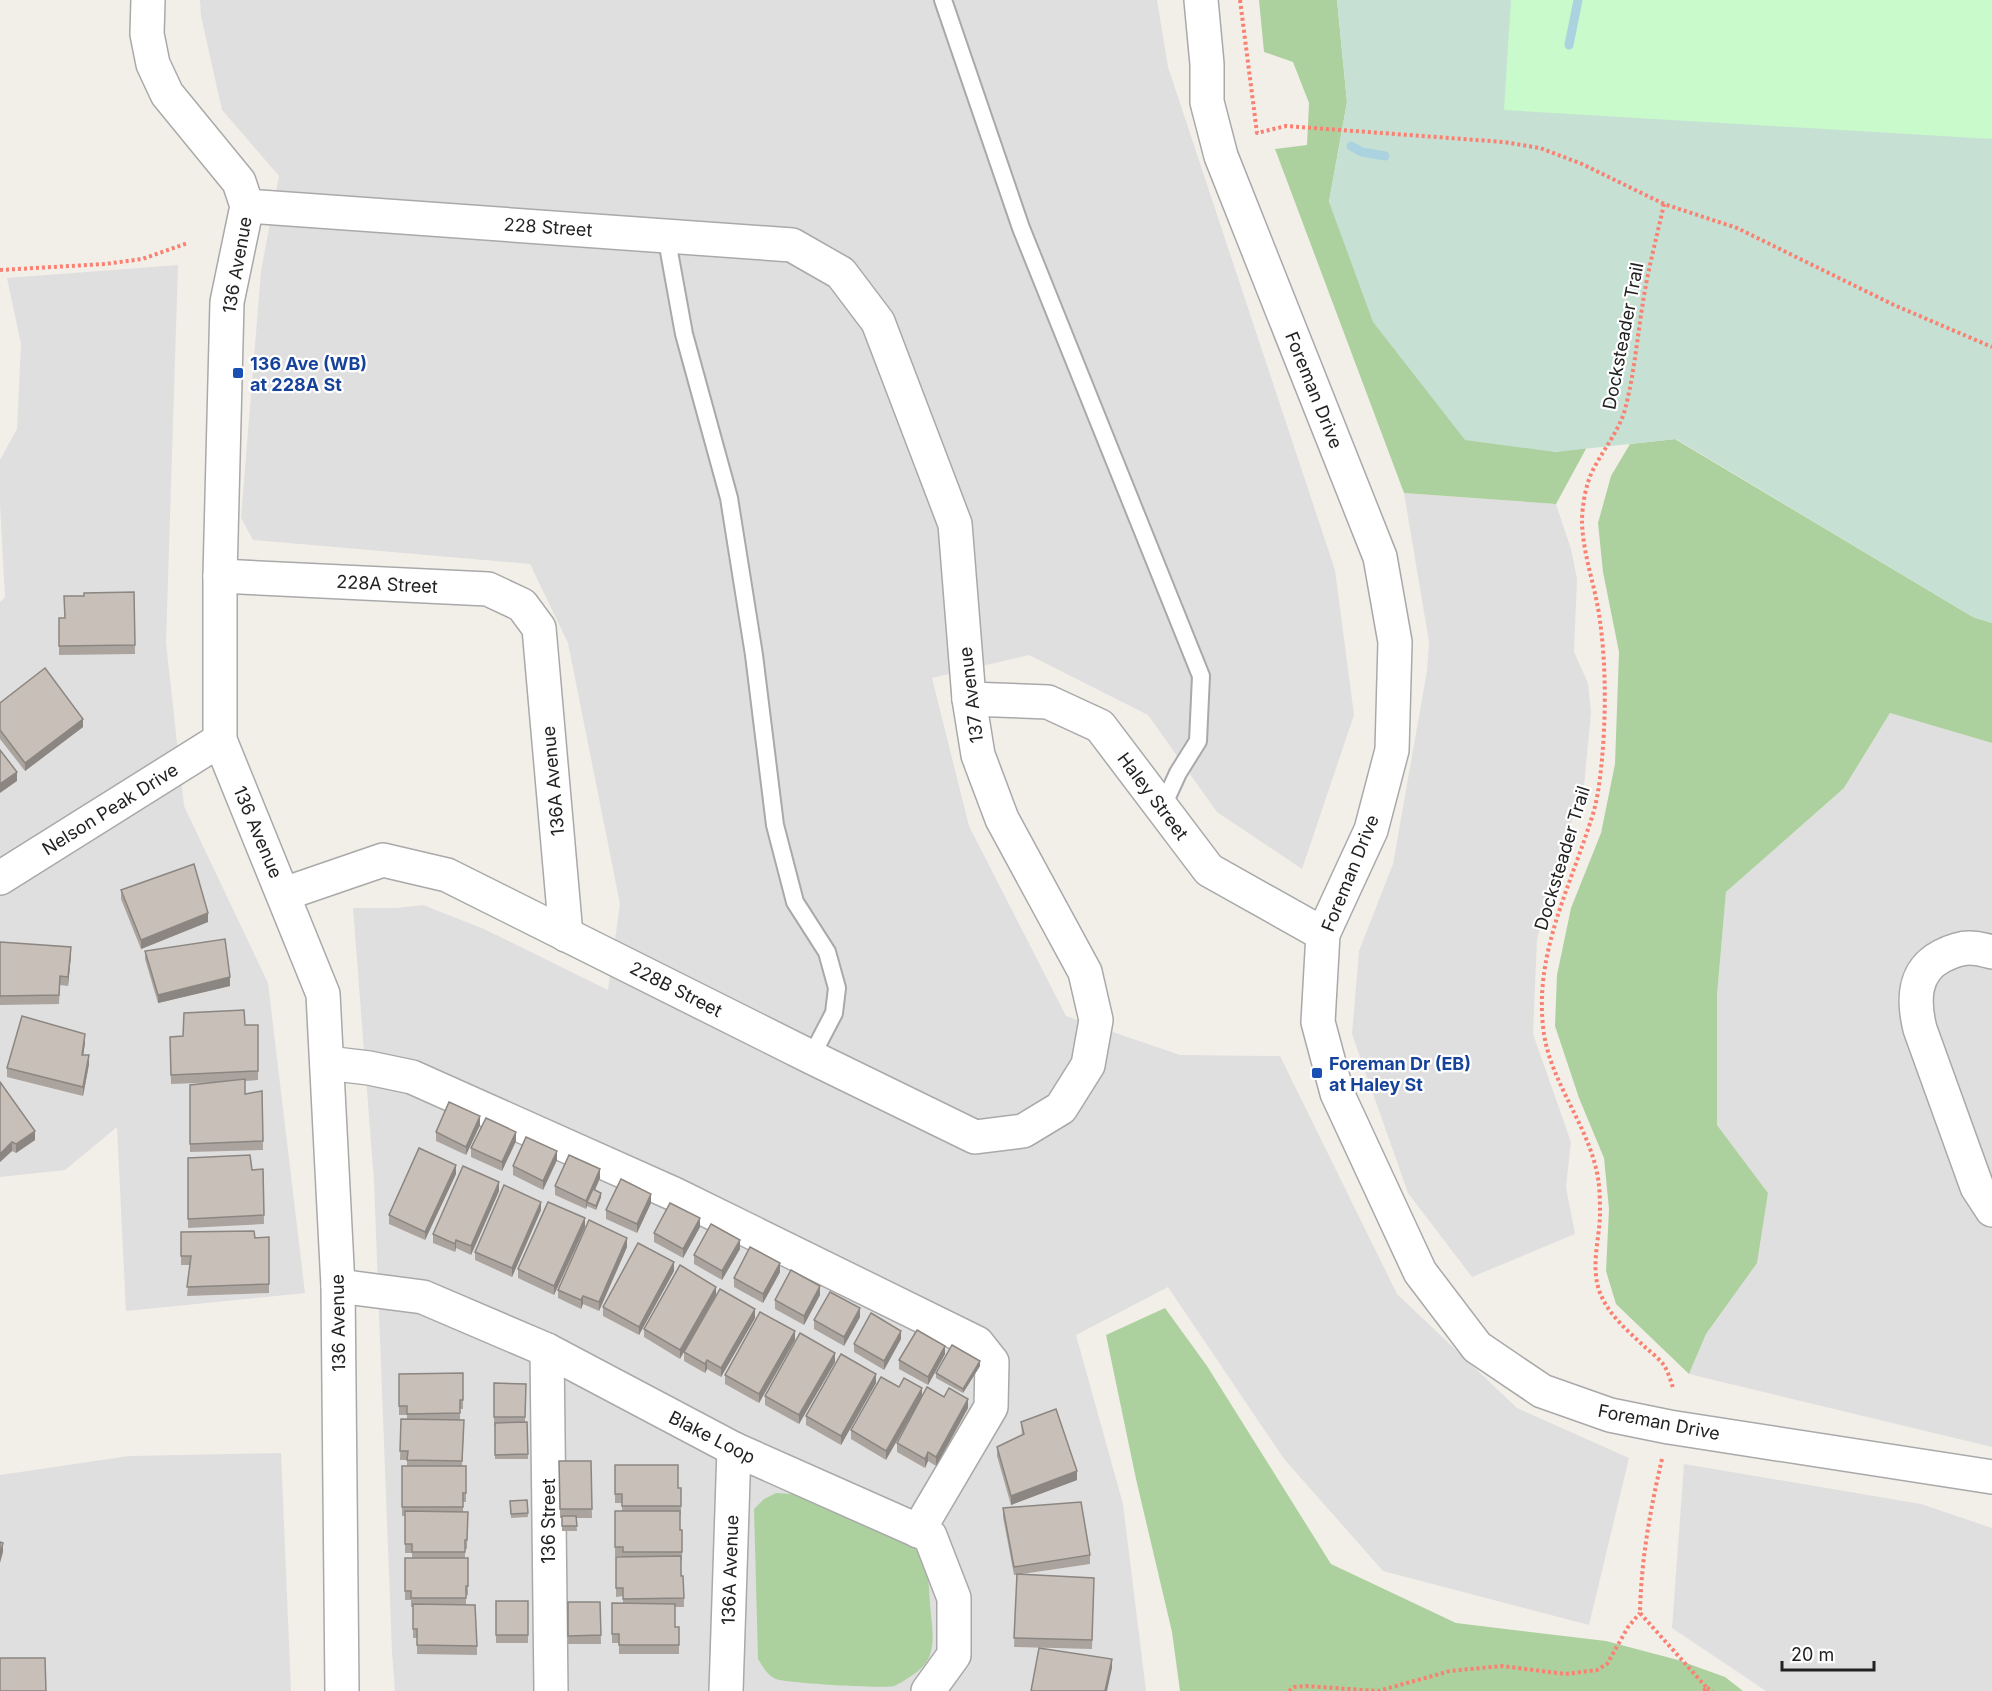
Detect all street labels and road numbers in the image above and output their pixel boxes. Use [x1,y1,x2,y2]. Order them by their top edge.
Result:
street label: 228 Street [503,213,593,241]
street label: 136 Avenue [218,215,256,315]
street label: Docksteader Trail [1598,261,1648,411]
street label: Foreman Drive [1281,329,1347,451]
street label: 228A Street [336,571,438,597]
street label: 137 Avenue [955,646,987,744]
street label: 136A Avenue [538,725,568,837]
street label: Haley Street [1113,748,1193,844]
street label: Nelson Peak Drive [38,759,182,859]
street label: 136 Avenue [229,783,287,881]
street label: Docksteader Trail [1530,783,1594,933]
street label: Foreman Drive [1317,812,1383,934]
street label: 228B Street [626,957,726,1021]
street label: 136 Avenue [327,1274,349,1372]
street label: Foreman Drive [1596,1400,1722,1444]
street label: Blake Loop [665,1406,759,1468]
street label: 136 Street [538,1478,559,1564]
street label: 136A Avenue [718,1515,742,1625]

